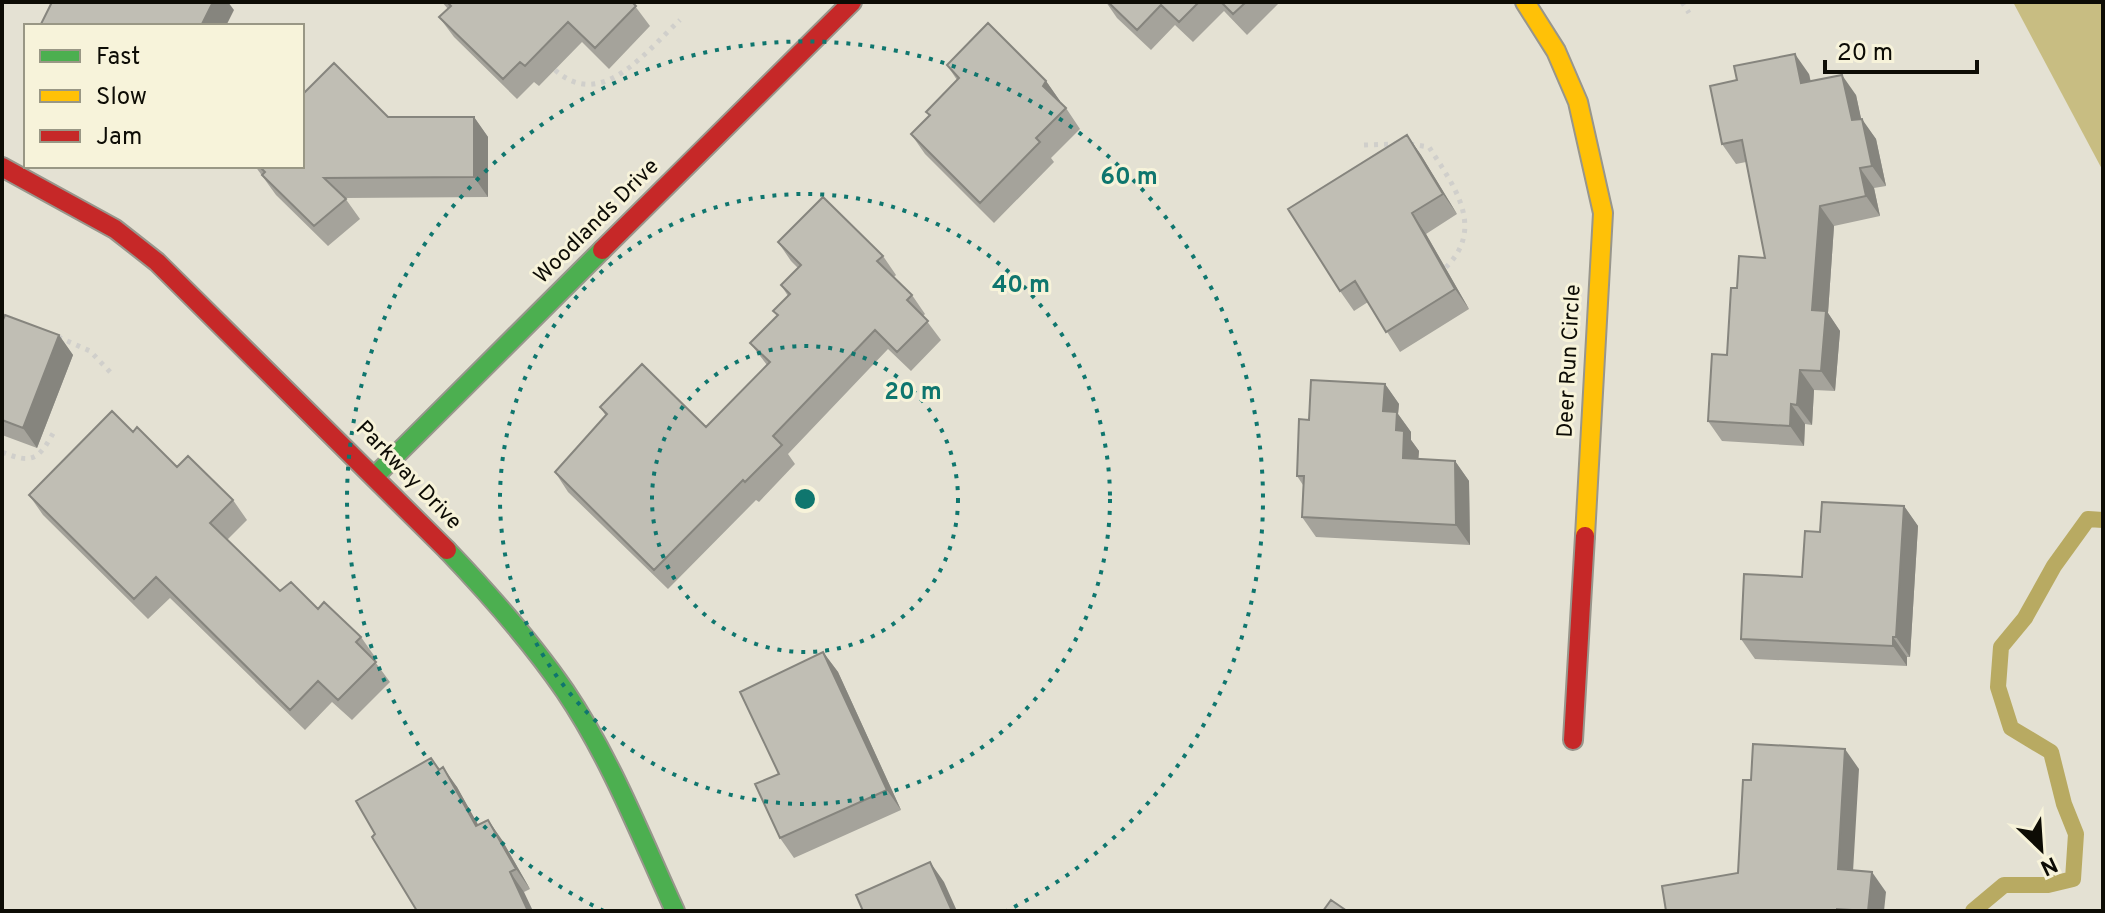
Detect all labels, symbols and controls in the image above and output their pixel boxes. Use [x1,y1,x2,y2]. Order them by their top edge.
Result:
legend [24,24,304,168]
scale bar [1825,24,1977,74]
text: 20 m [1837,39,1893,69]
text: Fast [96,43,140,73]
text: Slow [96,83,147,113]
text: Jam [96,123,142,153]
street label: Woodlands Drive [529,154,665,290]
text: 60 m [1100,163,1158,193]
text: 40 m [992,271,1050,301]
street label: Deer Run Circle [1552,284,1588,438]
text: 20 m [884,378,942,408]
street label: Parkway Drive [349,416,467,536]
centre of rings [791,485,819,513]
north arrow [2001,809,2081,889]
text: N [2036,849,2061,880]

